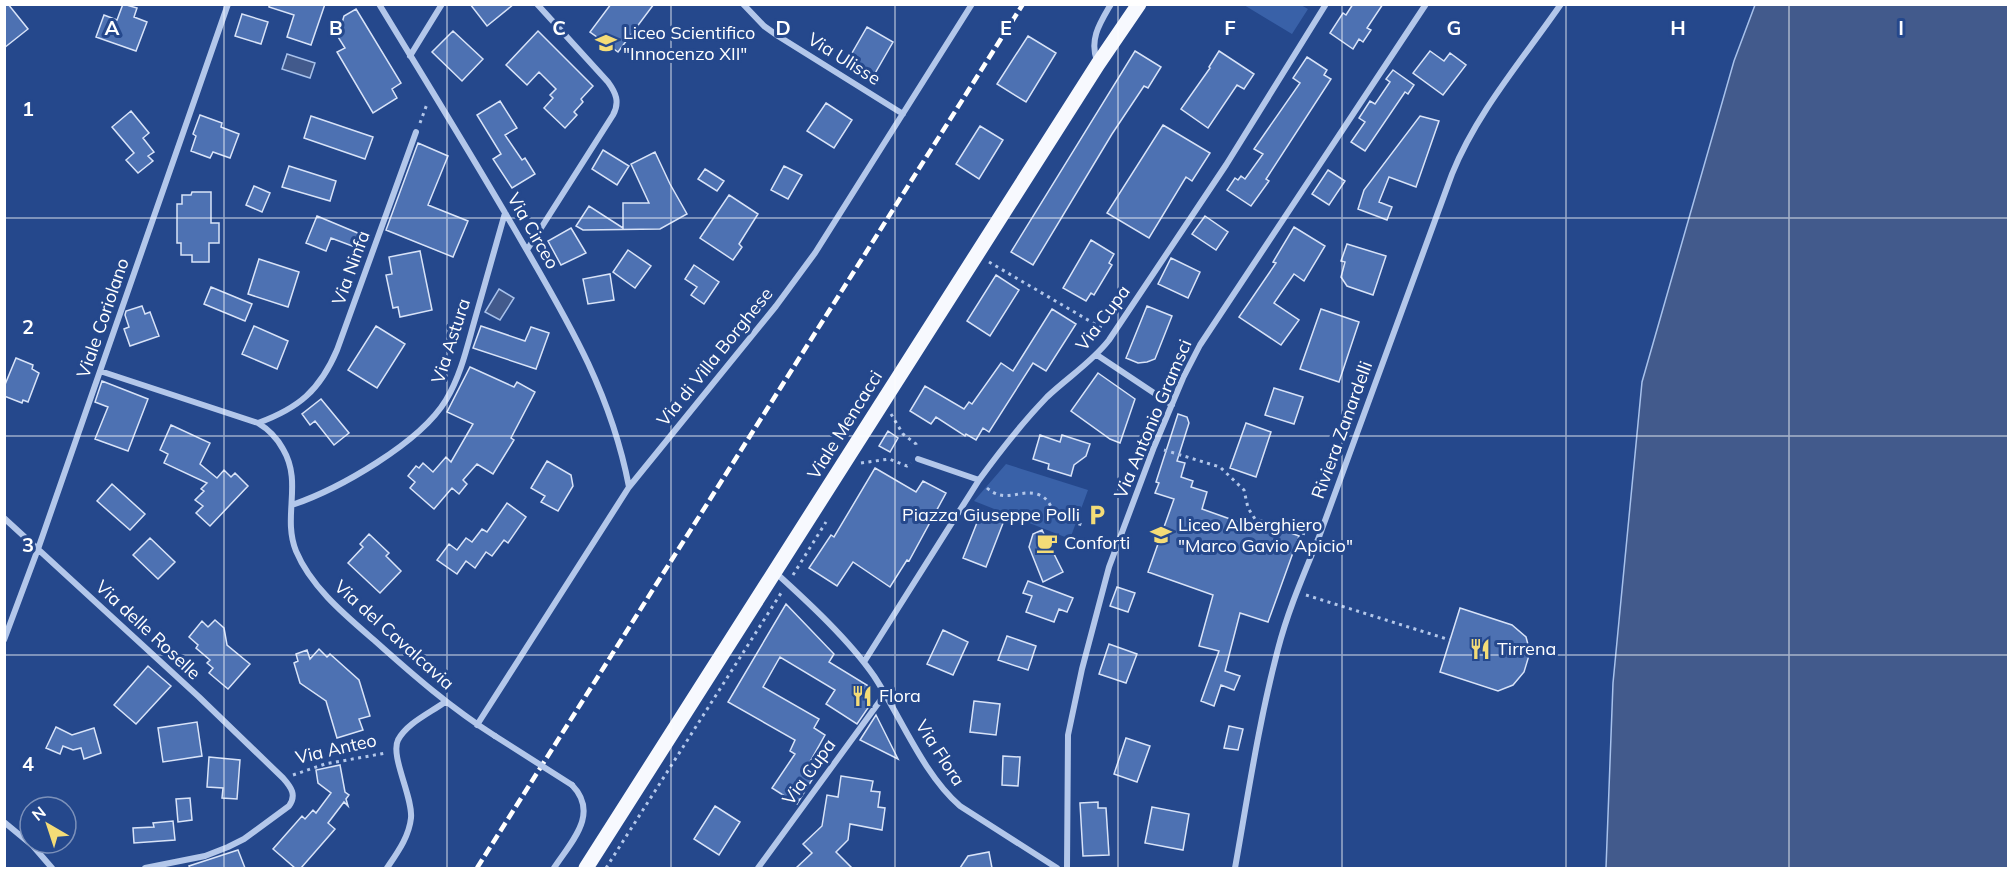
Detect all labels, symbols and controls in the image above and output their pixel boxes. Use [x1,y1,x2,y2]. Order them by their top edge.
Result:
text: A [105,15,120,40]
text: B [329,15,343,40]
text: C [552,15,566,40]
text: D [775,15,791,40]
text: E [1000,15,1012,40]
text: F [1224,15,1236,40]
text: G [1447,15,1461,40]
text: H [1670,15,1686,40]
text: I [1898,15,1904,40]
place label: Liceo Scientifico "Innocenzo XII" [623,21,755,65]
street label: Via Ulisse [804,27,885,90]
school or university icon: Liceo Scientifico "Innocenzo XII" [594,31,618,55]
text: 1 [22,96,34,121]
street label: Via Circeo [502,189,564,273]
street label: Via Ninfa [326,228,375,308]
street label: Viale Coriolano [71,255,134,381]
street label: Via Cupa [1070,280,1135,355]
street label: Via di Villa Borghese [652,283,778,431]
street label: Via Astura [426,295,475,386]
text: 2 [22,314,34,339]
street label: Via Antonio Gramsci [1109,336,1196,502]
street label: Riviera Zanardelli [1306,358,1377,502]
street label: Viale Mencacci [802,366,887,483]
place label: Piazza Giuseppe Polli [902,503,1080,526]
parking icon: Piazza Giuseppe Polli [1085,503,1109,527]
place label: Liceo Alberghiero "Marco Gavio Apicio" [1178,513,1353,557]
school or university icon: Liceo Alberghiero "Marco Gavio Apicio" [1149,523,1173,547]
cafe icon: Conforti [1035,531,1059,555]
place label: Conforti [1064,531,1130,554]
text: 3 [22,532,34,557]
street label: Via delle Roselle [91,575,206,684]
street label: Via del Cavalcavia [330,575,459,694]
restaurant icon: Tirrena [1468,637,1492,661]
place label: Tirrena [1497,637,1556,660]
restaurant icon: Flora [850,684,874,708]
place label: Flora [879,684,921,707]
street label: Via Flora [911,715,970,790]
street label: Via Anteo [293,728,379,769]
street label: Via Cupa [777,734,840,809]
text: 4 [22,751,34,776]
north arrow [18,795,78,855]
text: N [28,802,50,825]

